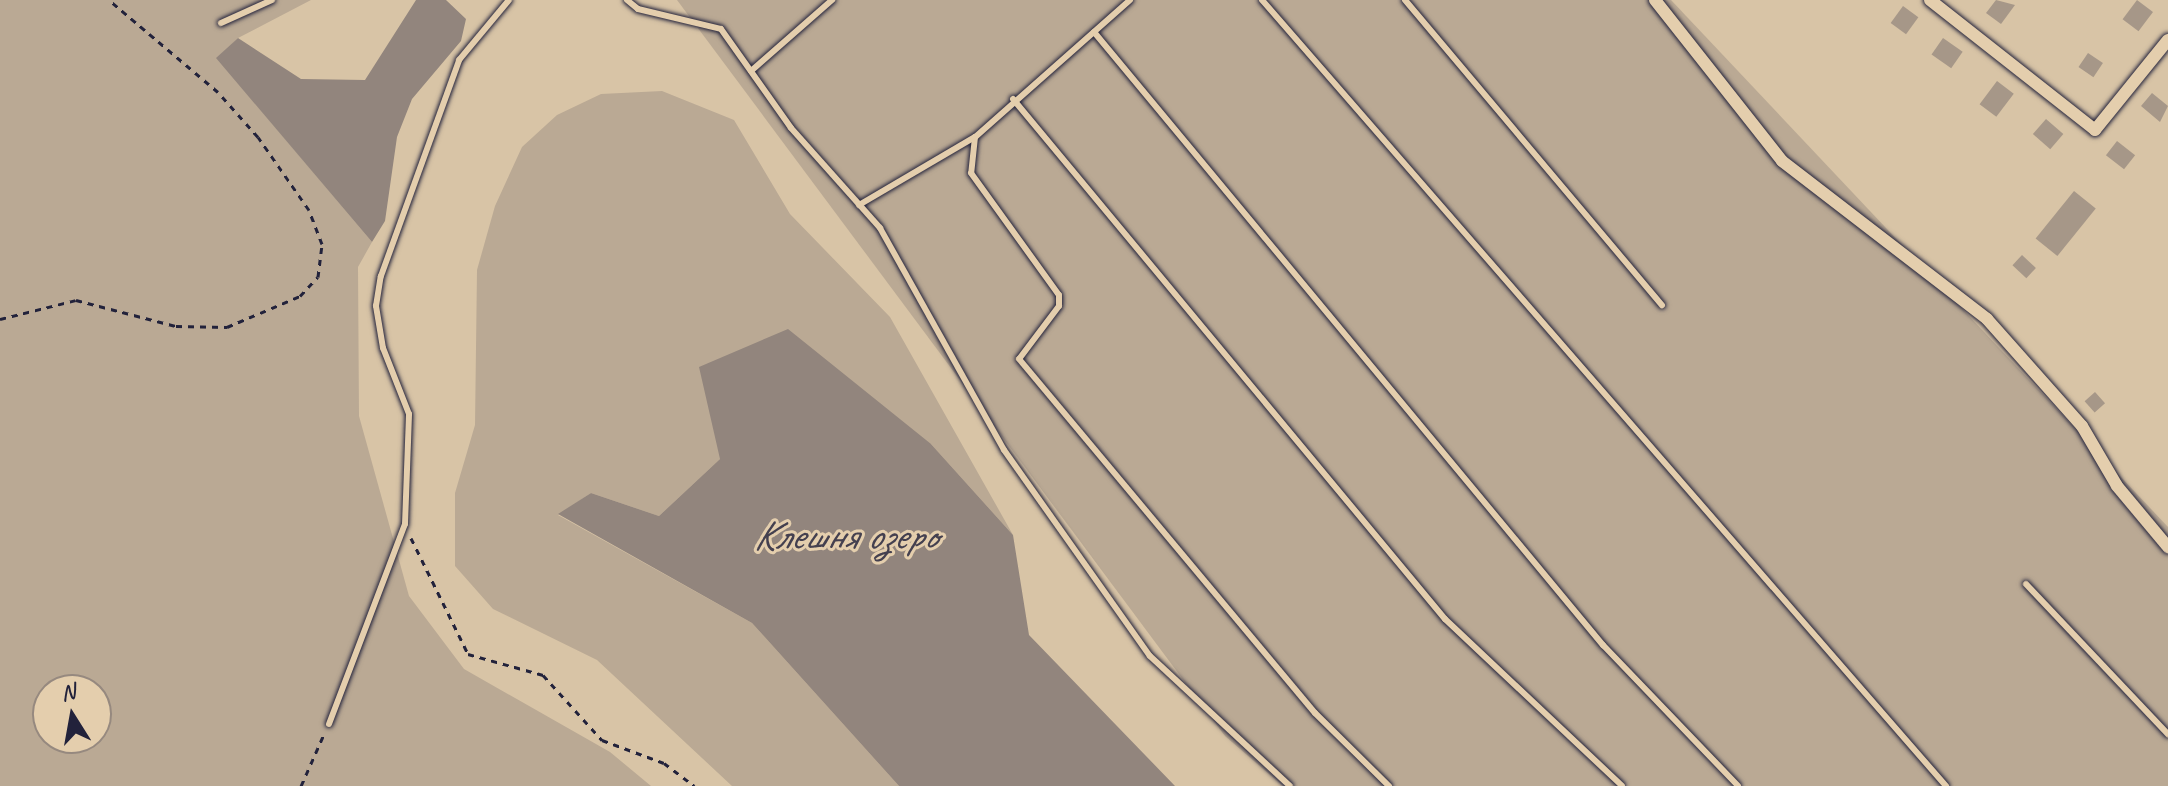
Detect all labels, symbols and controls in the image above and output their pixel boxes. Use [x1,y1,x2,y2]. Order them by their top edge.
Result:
water label: Клешня озеро [754,511,936,561]
north arrow [32,674,112,754]
text: N [58,677,77,707]

